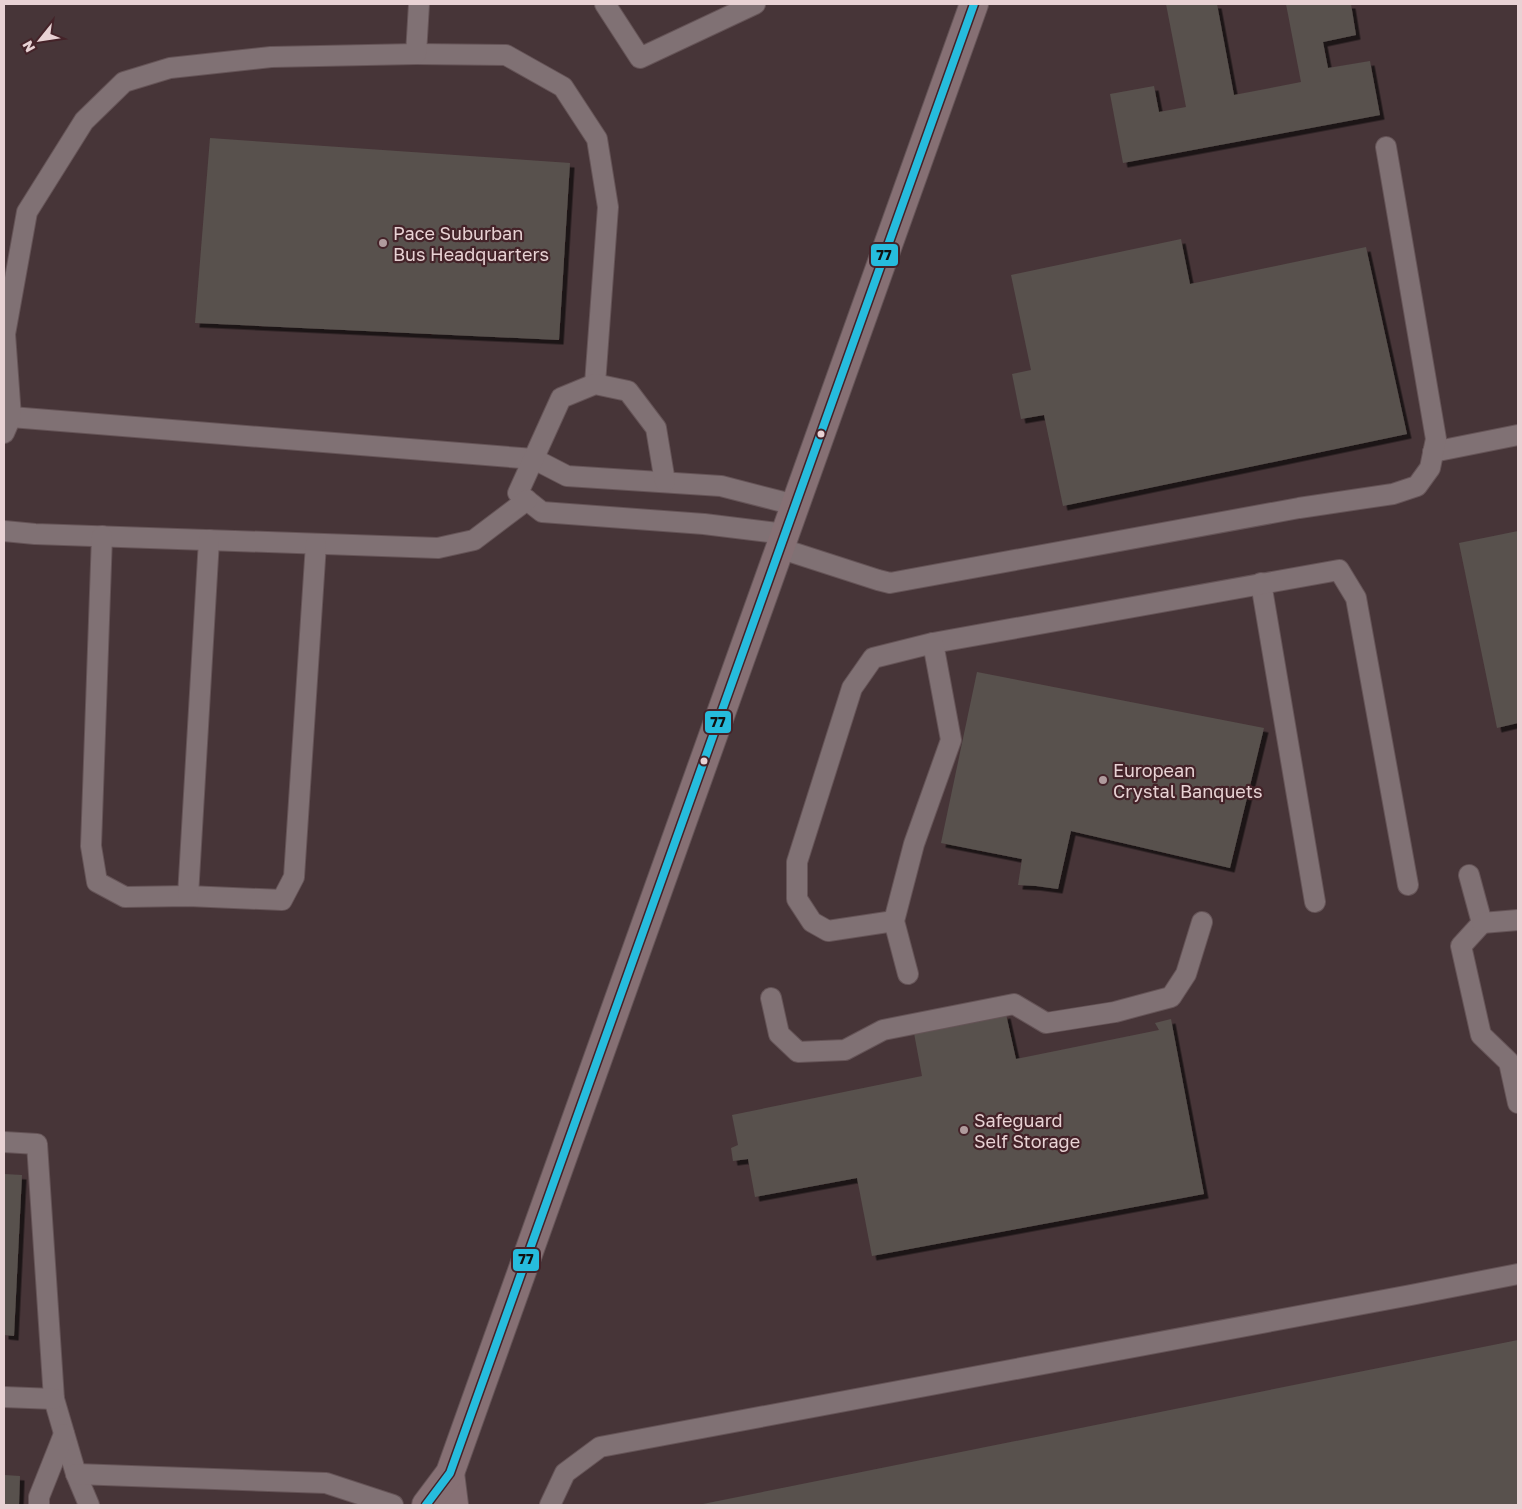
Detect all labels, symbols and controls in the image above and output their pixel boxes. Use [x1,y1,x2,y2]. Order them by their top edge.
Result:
north arrow [15,15,65,65]
text: N [18,38,38,56]
place label: Pace Suburban Bus Headquarters [393,222,549,265]
marker: Pace Suburban Bus Headquarters [377,237,389,249]
line badge: 77 [870,243,899,267]
text: 77 [876,246,892,263]
unlabelled marker [816,429,826,439]
line badge: 77 [704,710,732,734]
text: 77 [710,713,726,730]
unlabelled marker [699,756,709,766]
place label: European Crystal Banquets [1113,759,1263,802]
marker: European Crystal Banquets [1097,774,1109,786]
place label: Safeguard Self Storage [974,1109,1080,1152]
marker: Safeguard Self Storage [958,1124,970,1136]
line badge: 77 [512,1248,540,1272]
text: 77 [518,1250,534,1267]

